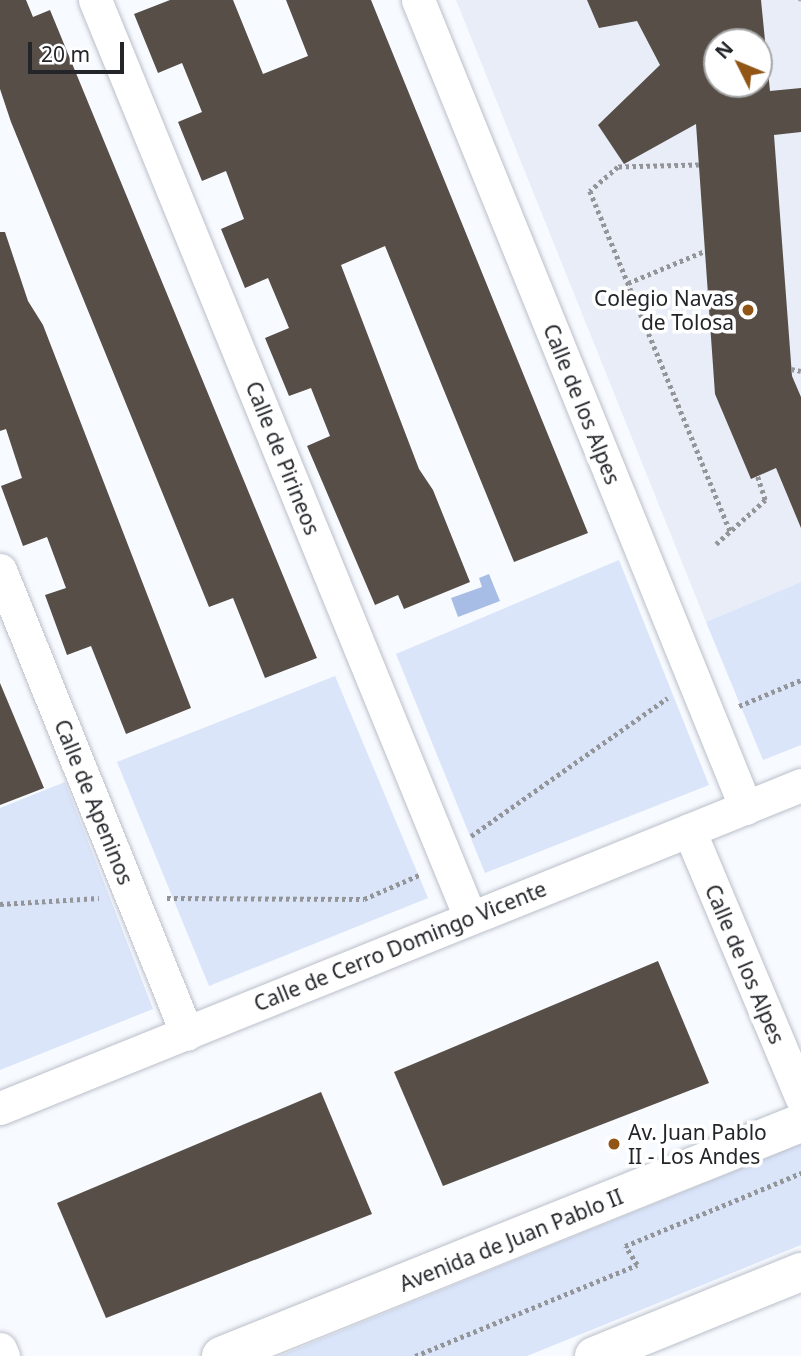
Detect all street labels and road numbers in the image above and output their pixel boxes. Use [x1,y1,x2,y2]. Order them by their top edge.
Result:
street label: Calle de los Alpes [538,320,626,488]
street label: Calle de Pirineos [241,378,325,538]
street label: Calle de Apeninos [49,716,139,888]
street label: Calle de Cerro Domingo Vicente [250,876,550,1016]
street label: Calle de los Alpes [700,881,790,1047]
street label: Avenida de Juan Pablo II [396,1184,626,1296]

